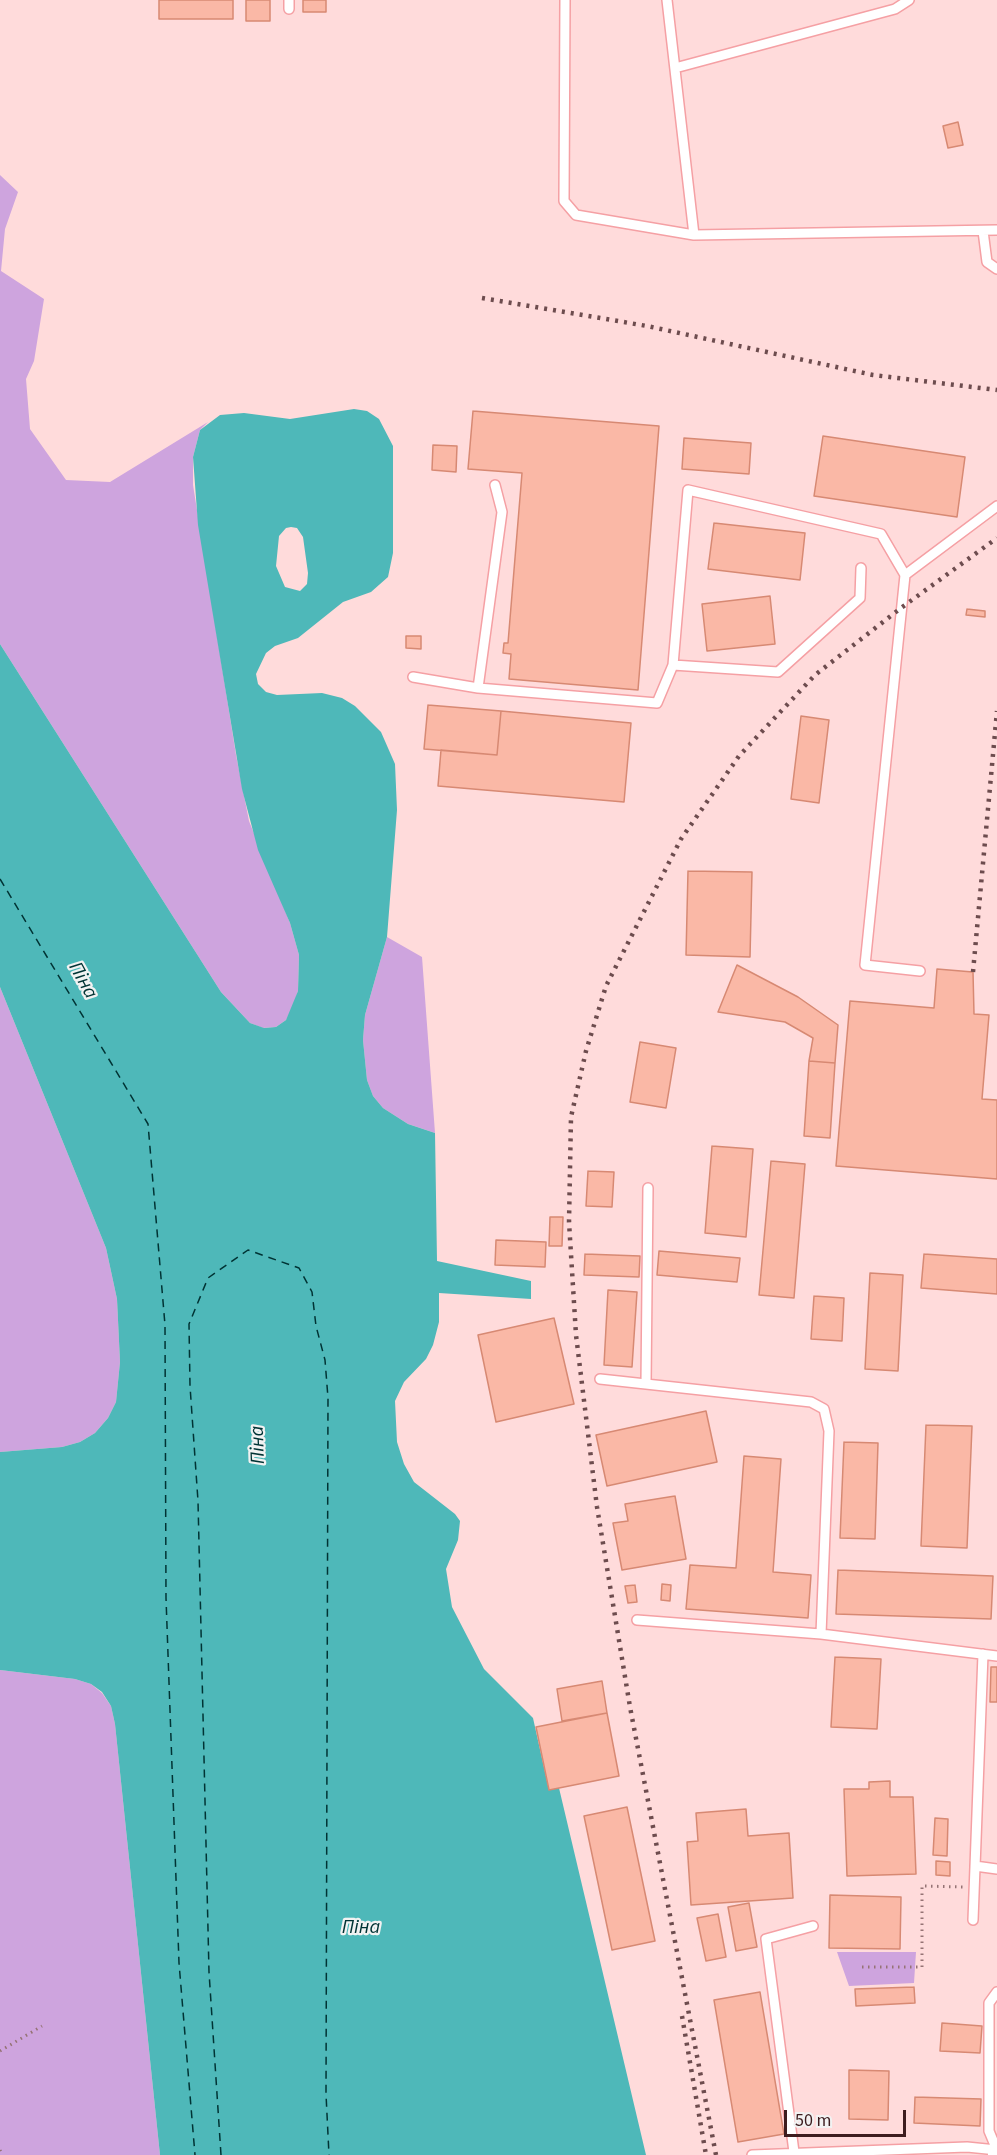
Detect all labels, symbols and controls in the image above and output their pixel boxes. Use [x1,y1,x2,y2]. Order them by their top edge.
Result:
water label: Піна [62,958,102,1004]
water label: Піна [246,1425,272,1465]
water label: Піна [342,1917,380,1941]
scale bar [787,2098,908,2136]
text: 50 m [795,2108,831,2133]

